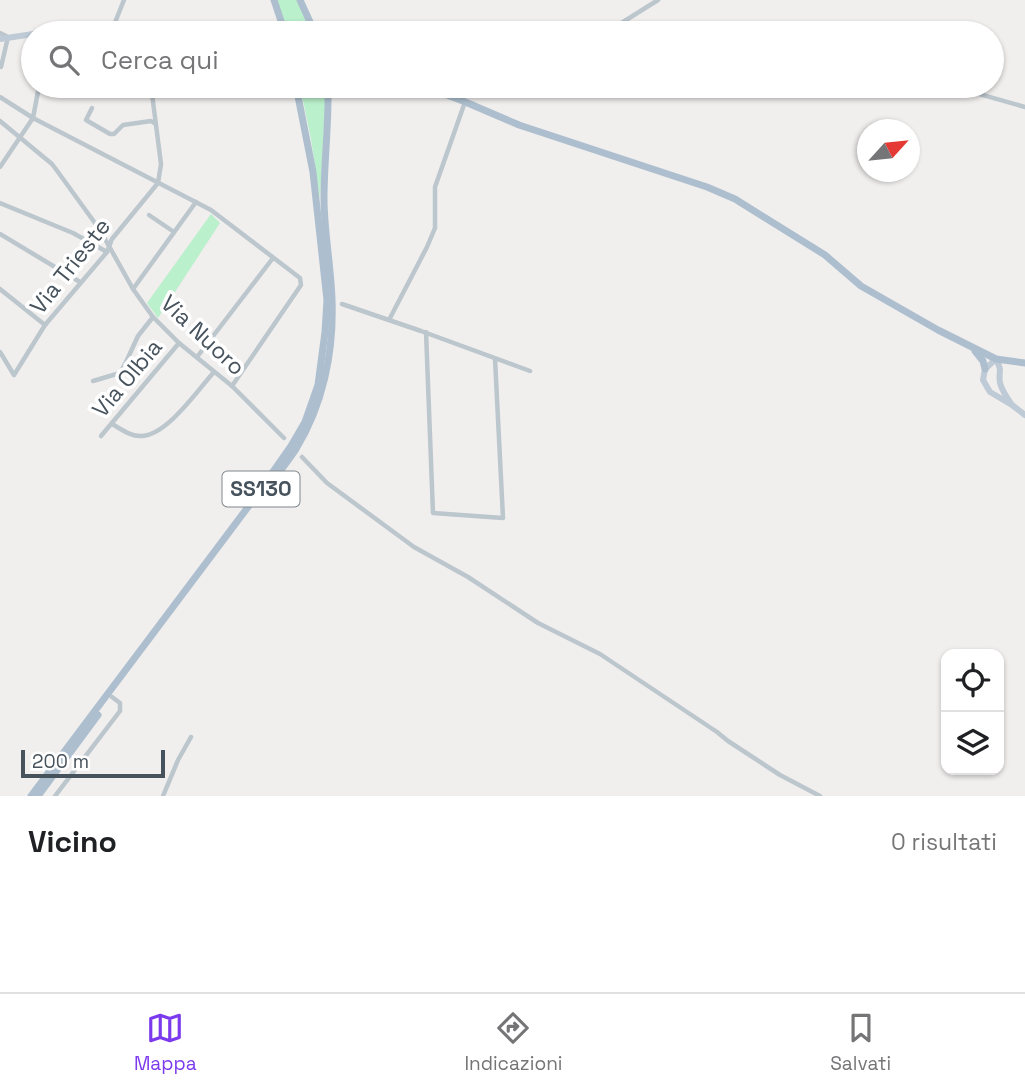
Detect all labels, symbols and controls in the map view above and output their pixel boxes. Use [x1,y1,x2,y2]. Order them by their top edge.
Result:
search box [21,21,1004,98]
icon: search [45,41,83,79]
text: Cerca qui [101,43,219,77]
north arrow [857,119,920,182]
street label: Via Trieste [23,212,117,320]
street label: Via Nuoro [154,288,252,382]
street label: Via Olbia [85,332,169,424]
road number: SS130 [222,472,300,506]
map controls [941,649,1004,775]
button: locate [941,649,1004,712]
button: layers [941,712,1004,775]
scale bar [21,747,164,779]
text: 200 m [32,749,89,774]
text: Vicino [28,822,117,861]
text: 0 risultati [891,827,997,857]
tab: Mappa [134,1009,197,1076]
tab: Indicazioni [464,1009,562,1076]
tab: Salvati [830,1009,891,1076]

